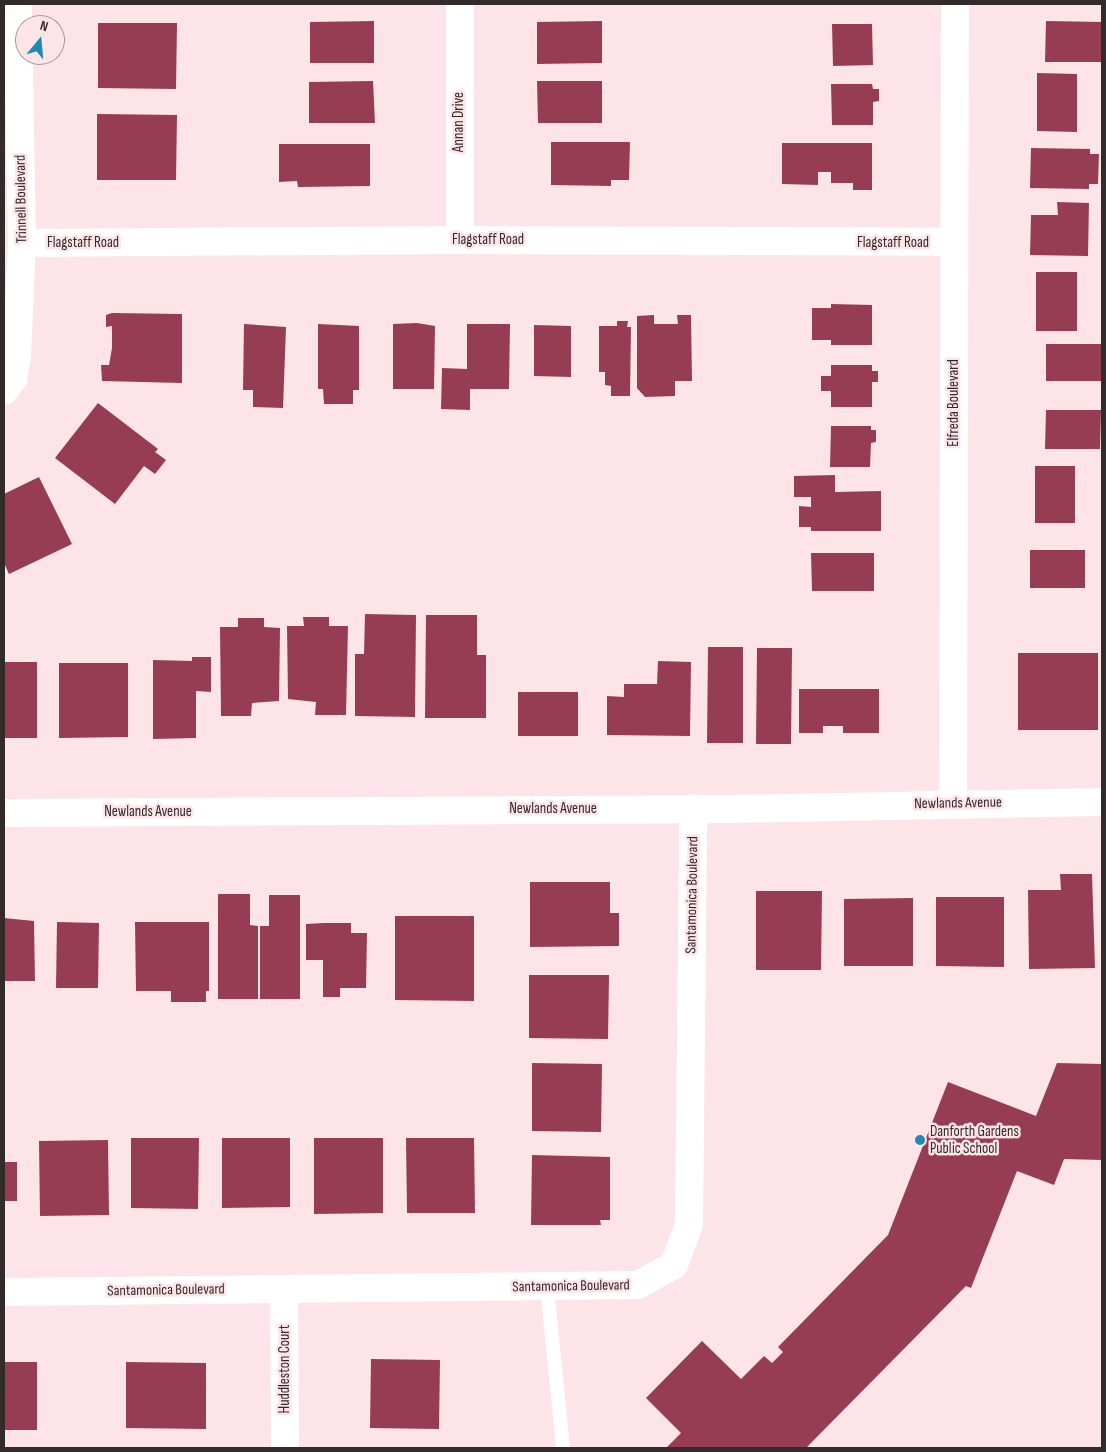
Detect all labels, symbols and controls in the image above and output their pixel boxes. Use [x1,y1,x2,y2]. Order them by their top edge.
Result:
north arrow [15,15,65,65]
text: N [38,17,50,35]
street label: Annan Drive [450,92,468,152]
street label: Trinnell Boulevard [11,155,31,243]
street label: Flagstaff Road [452,231,524,249]
street label: Flagstaff Road [47,234,119,252]
street label: Flagstaff Road [857,234,929,252]
street label: Elfreda Boulevard [945,359,963,447]
street label: Newlands Avenue [914,793,1002,813]
street label: Newlands Avenue [509,800,597,818]
street label: Newlands Avenue [104,803,192,821]
street label: Santamonica Boulevard [682,836,702,954]
place label: Danforth Gardens Public School [930,1122,1019,1157]
marker: Danforth Gardens Public School [914,1134,926,1146]
street label: Santamonica Boulevard [512,1276,630,1296]
street label: Santamonica Boulevard [107,1280,225,1300]
street label: Huddleston Court [276,1325,294,1413]

